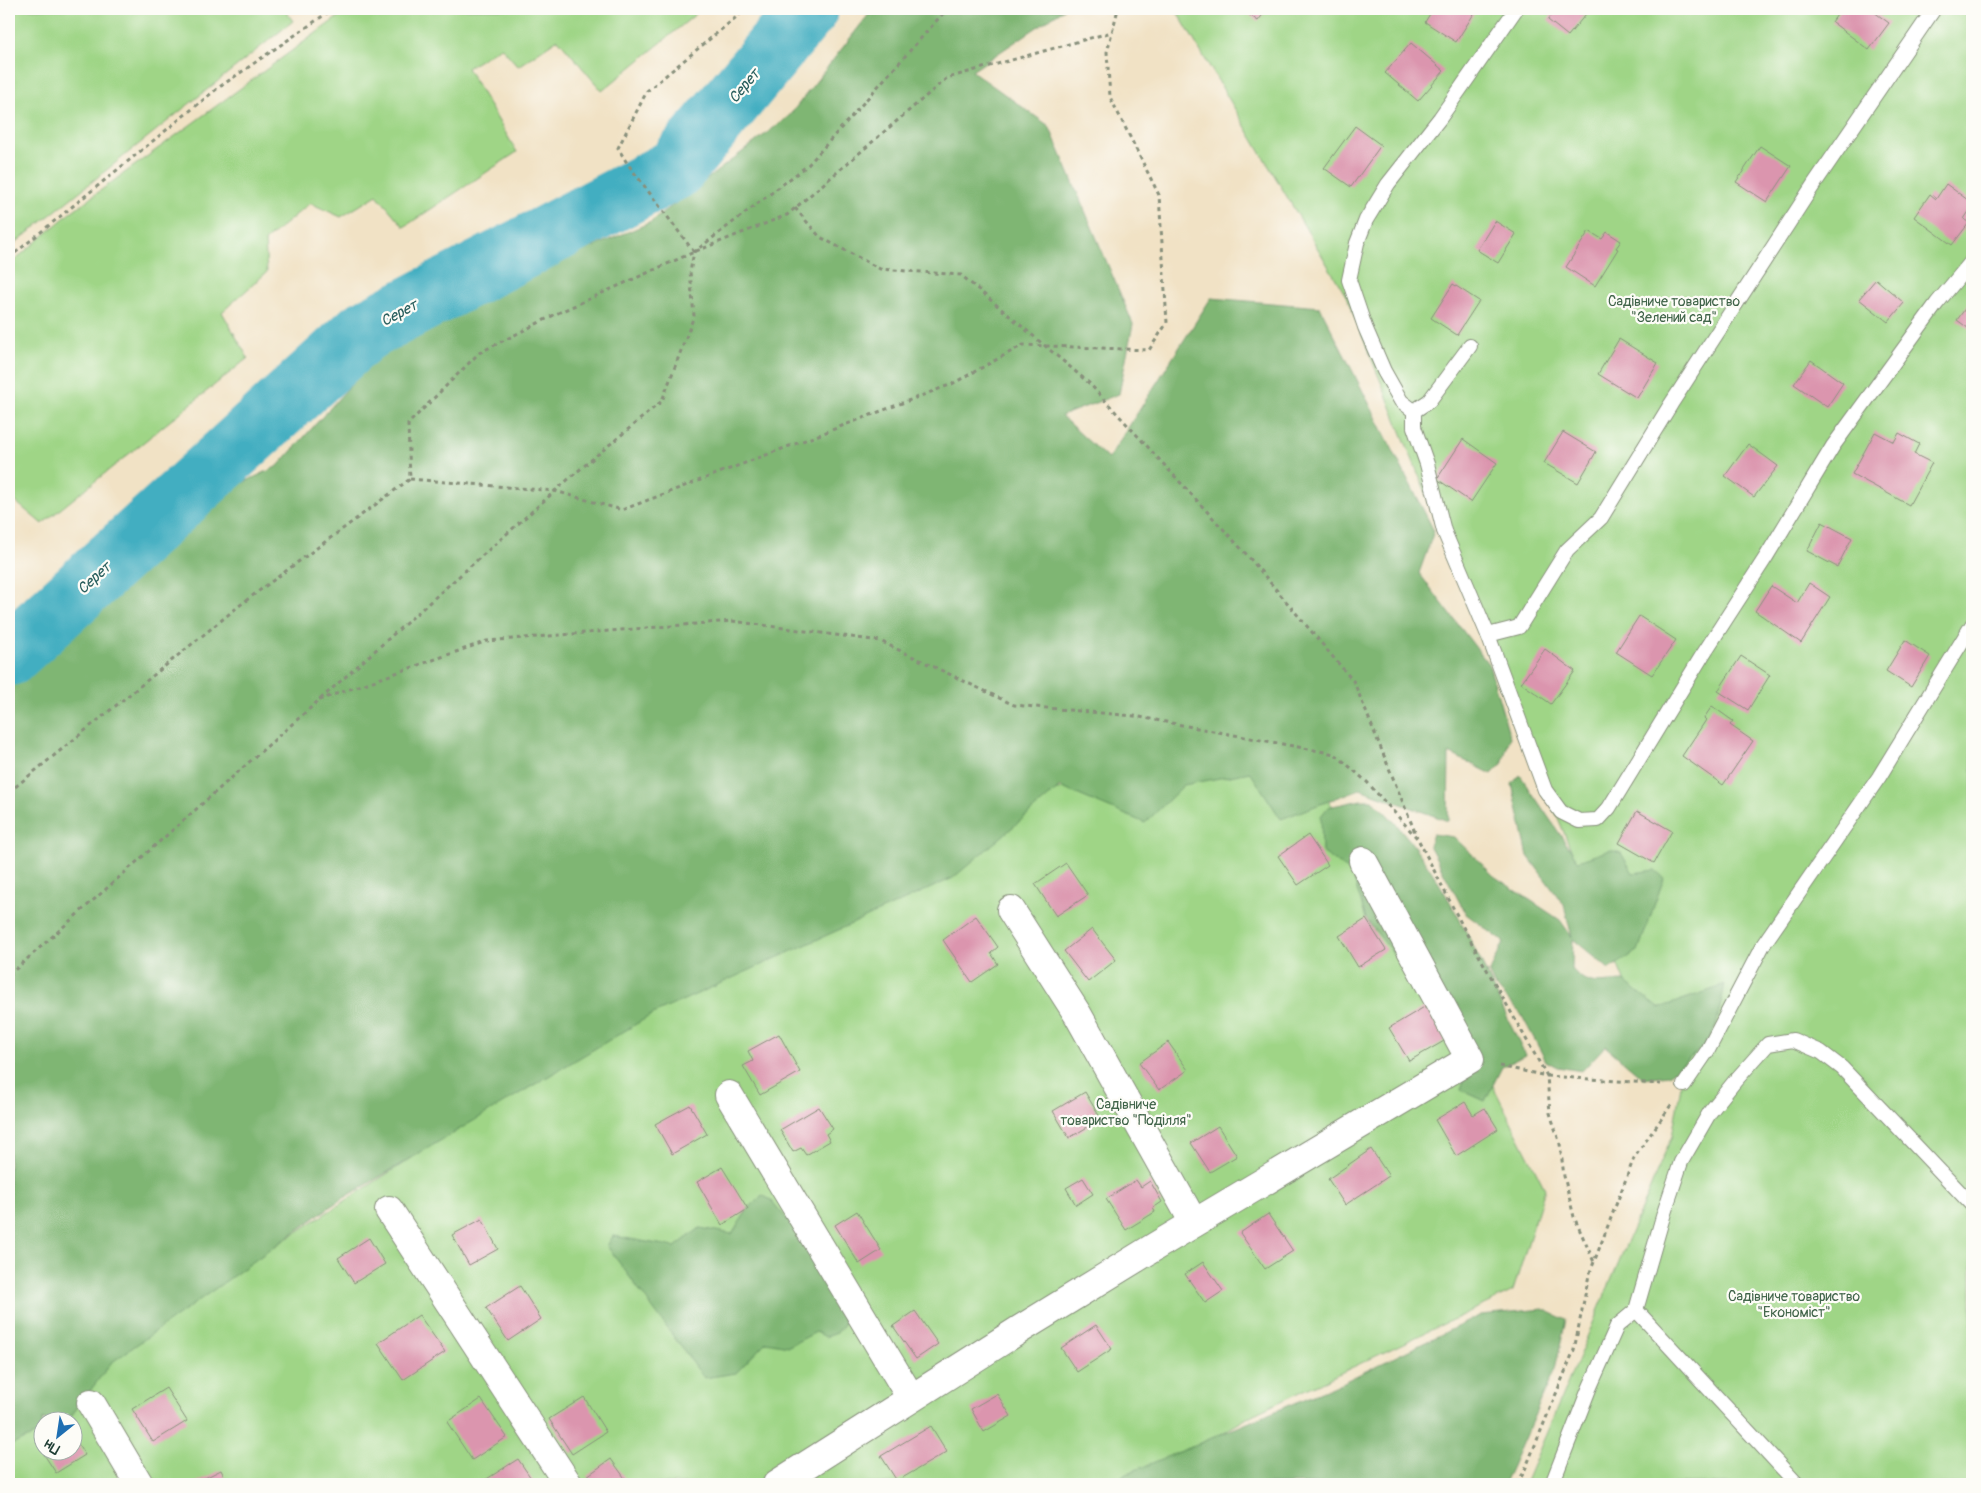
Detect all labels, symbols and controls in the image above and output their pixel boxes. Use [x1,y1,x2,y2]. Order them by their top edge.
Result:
water label: Серет [725,64,766,107]
park label: Садівниче товариство "Зелений сад" [1608,293,1741,326]
water label: Серет [378,295,423,331]
water label: Серет [74,557,117,598]
park label: Садівниче товариство "Поділля" [1060,1096,1192,1129]
park label: Садівниче товариство "Економіст" [1728,1288,1861,1321]
north arrow [32,1410,82,1460]
text: Пн [41,1436,63,1458]

